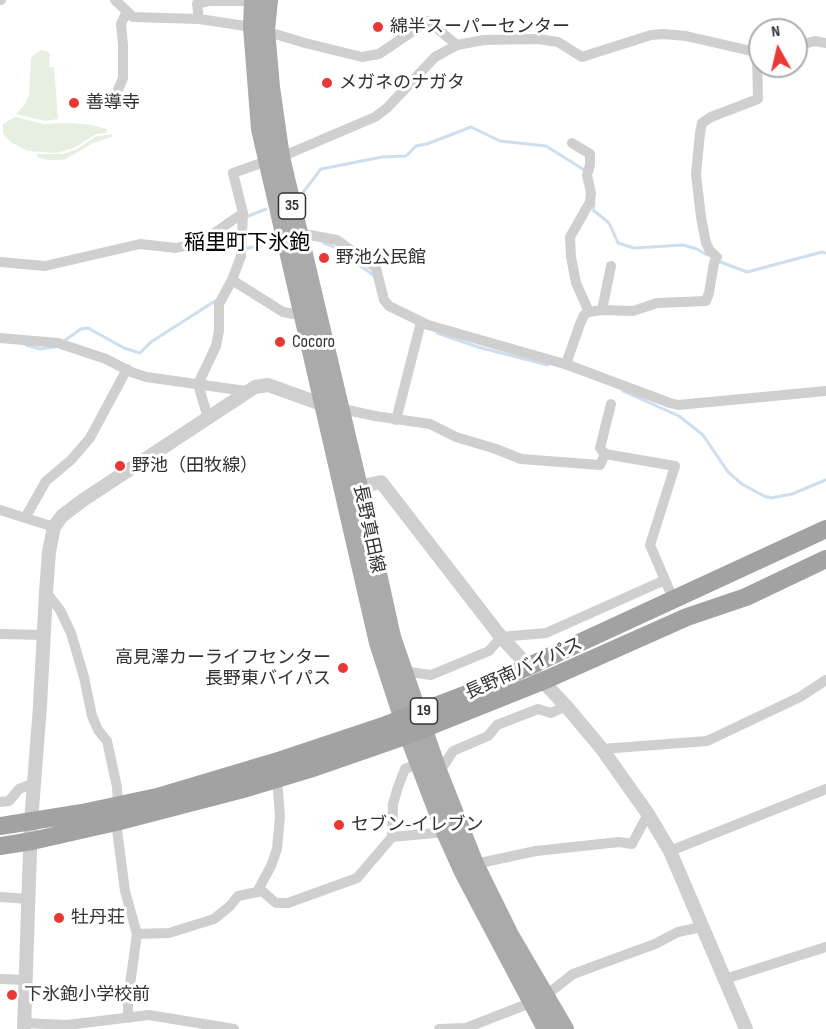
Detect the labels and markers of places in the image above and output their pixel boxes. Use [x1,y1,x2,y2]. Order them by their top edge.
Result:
place label: 綿半スーパーセンター [390,16,570,38]
marker: 綿半スーパーセンター [371,20,385,34]
place label: メガネのナガタ [339,72,465,94]
marker: メガネのナガタ [320,76,334,90]
place label: 善導寺 [86,92,140,114]
marker: 善導寺 [67,96,81,110]
place label: 野池公民館 [336,247,426,269]
marker: 野池公民館 [317,251,331,265]
place label: Cocoro [292,331,335,353]
marker: Cocoro [273,335,287,349]
place label: 野池（田牧線） [132,455,258,477]
marker: 野池（田牧線） [113,459,127,473]
place label: 高見澤カーライフセンター 長野東バイパス [115,647,331,690]
marker: 高見澤カーライフセンター 長野東バイパス [336,661,350,675]
place label: セブン-イレブン [351,814,484,836]
marker: セブン-イレブン [332,818,346,832]
place label: 牡丹荘 [71,907,125,929]
marker: 牡丹荘 [52,911,66,925]
place label: 下氷鉋小学校前 [24,984,150,1006]
marker: 下氷鉋小学校前 [5,988,19,1002]

